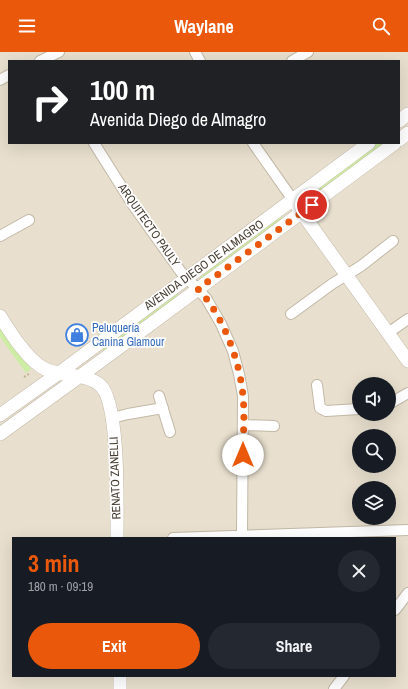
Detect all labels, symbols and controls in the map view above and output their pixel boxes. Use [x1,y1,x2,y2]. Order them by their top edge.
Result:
text: Waylane [174,14,234,39]
icon: menu [16,15,38,37]
icon: search [370,15,392,37]
text: 100 m [90,71,155,109]
icon: right [24,76,76,128]
text: Avenida Diego de Almagro [90,107,266,132]
street label: ARQUITECTO PAULY [114,179,184,270]
pin [295,188,329,222]
icon: arrive [301,194,323,216]
street label: AVENIDA DIEGO DE ALMAGRO [140,216,267,314]
place label: Peluquería Canina Glamour [92,320,165,350]
shop icon: Peluquería Canina Glamour [64,322,90,348]
map controls [352,377,396,525]
button: sound [352,377,396,421]
button: search [352,429,396,473]
position arrow [222,434,264,476]
street label: RENATO ZANELLI [106,436,124,520]
button: layers [352,481,396,525]
text: 3 min [28,547,79,579]
button: close [338,550,380,592]
text: 180 m · 09:19 [28,578,93,595]
button: Exit [28,623,200,669]
button: Share [208,623,380,669]

